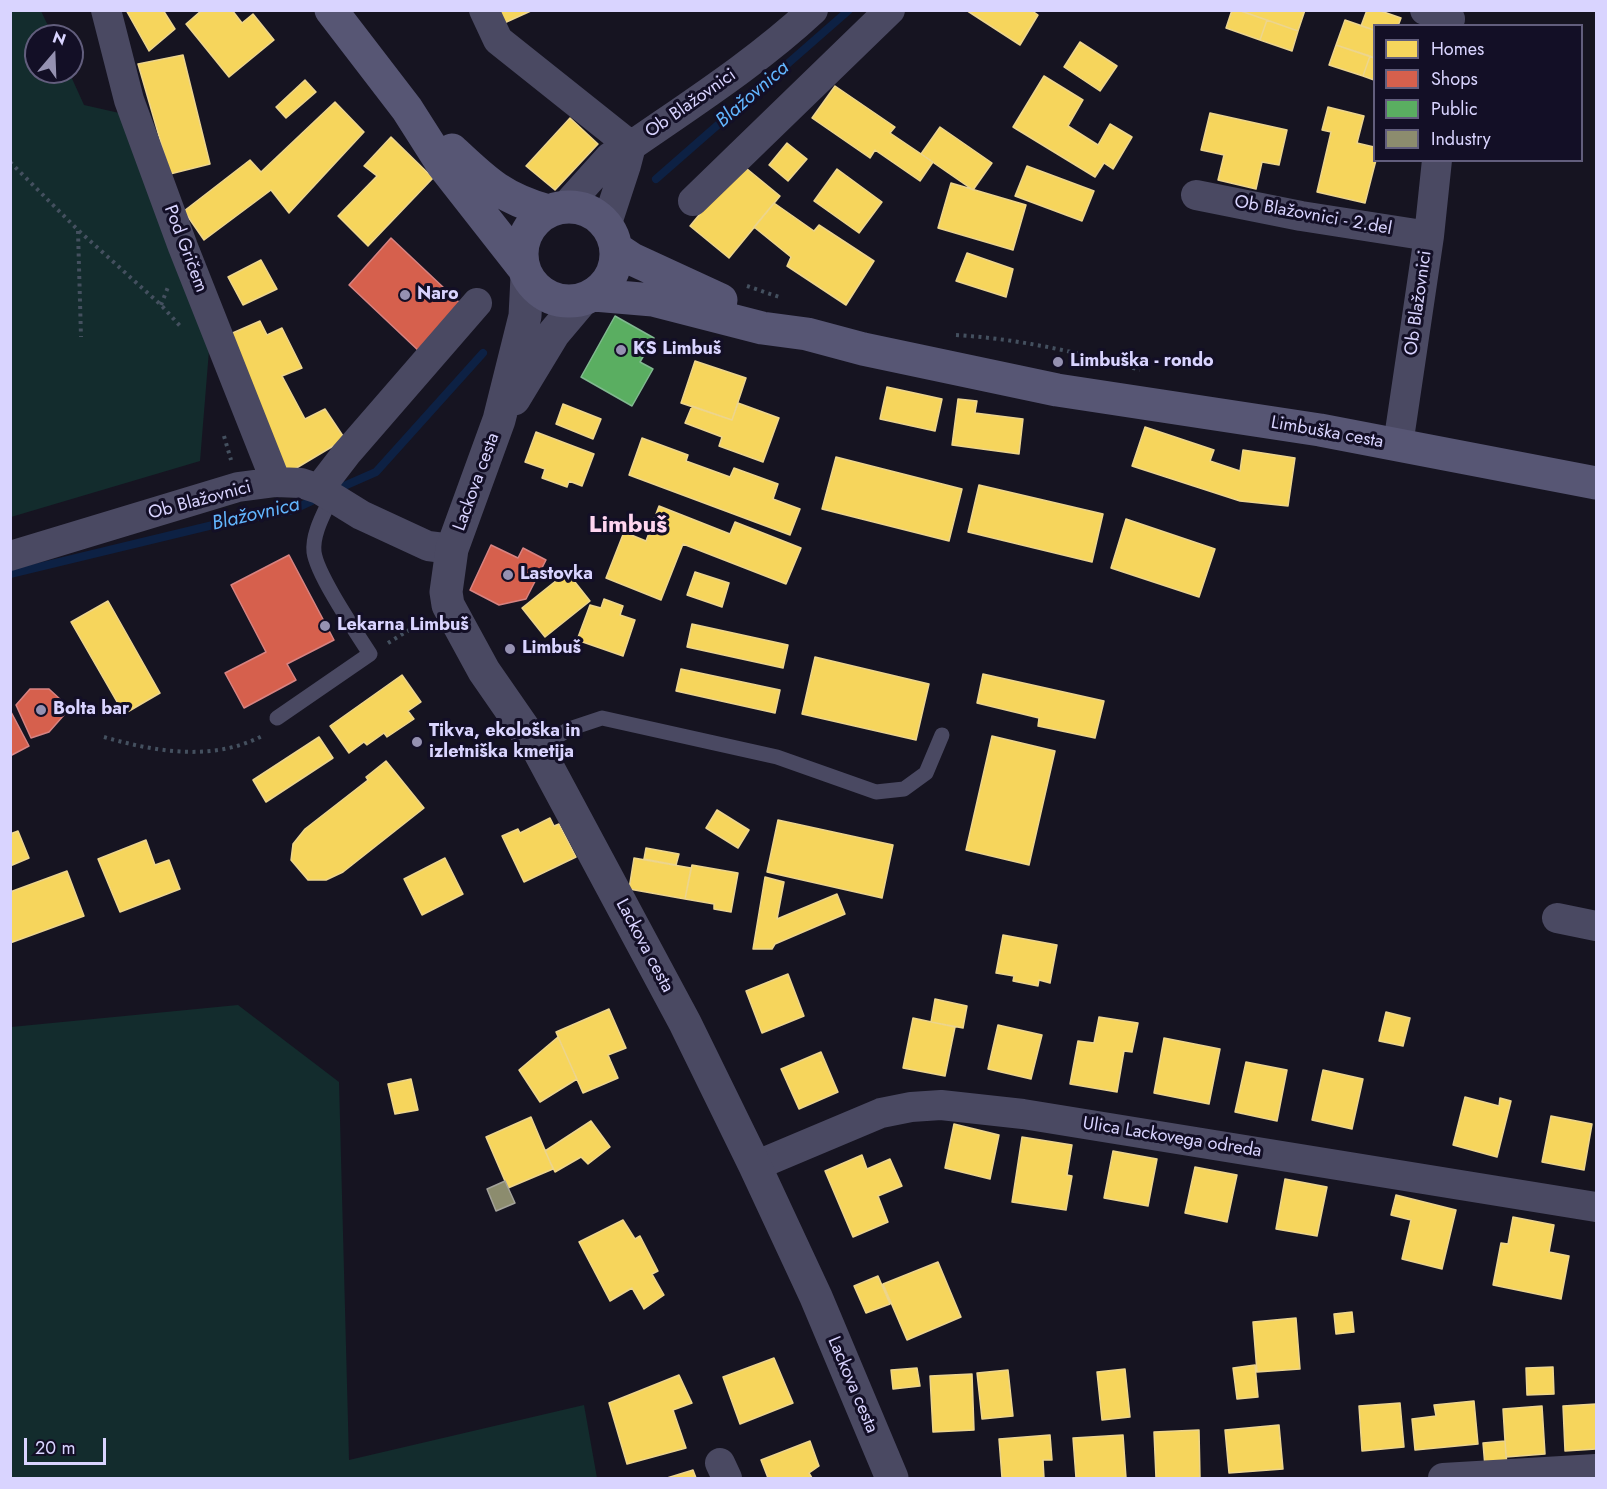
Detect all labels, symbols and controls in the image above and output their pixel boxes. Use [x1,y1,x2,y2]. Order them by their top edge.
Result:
north arrow [24,24,84,84]
legend [1373,24,1583,162]
text: N [50,25,69,51]
text: Homes [1431,36,1484,62]
water label: Blažovnica [711,57,795,133]
street label: Ob Blažovnici [642,65,740,143]
text: Shops [1431,66,1478,92]
text: Public [1431,96,1478,122]
text: Industry [1431,126,1491,152]
street label: Ob Blažovnici - 2.del [1233,192,1393,240]
street label: Pod Gričem [159,202,211,296]
street label: Ob Blažovnici [1401,249,1437,357]
place label: Naro [417,284,459,306]
marker: Naro [398,288,412,302]
place label: KS Limbuš [633,339,721,361]
marker: KS Limbuš [614,343,628,357]
place label: Limbuška - rondo [1070,351,1214,373]
marker: Limbuška - rondo [1051,355,1065,369]
street label: Limbuška cesta [1269,412,1385,454]
street label: Lackova cesta [449,430,505,534]
street label: Ob Blažovnici [146,477,254,525]
water label: Blažovnica [210,493,302,537]
district label: Limbuš [589,512,667,540]
place label: Lastovka [520,564,593,586]
marker: Lastovka [501,568,515,582]
place label: Lekarna Limbuš [337,615,469,637]
marker: Lekarna Limbuš [318,619,332,633]
place label: Limbuš [522,638,581,660]
marker: Limbuš [503,642,517,656]
place label: Bolta bar [53,699,129,721]
marker: Bolta bar [34,703,48,717]
place label: Tikva, ekološka in izletniška kmetija [429,721,581,764]
marker: Tikva, ekološka in izletniška kmetija [410,735,424,749]
street label: Lackova cesta [610,896,678,996]
street label: Ulica Lackovega odreda [1081,1113,1263,1163]
street label: Lackova cesta [822,1334,882,1436]
scale bar [27,1426,110,1464]
text: 20 m [35,1435,75,1461]

